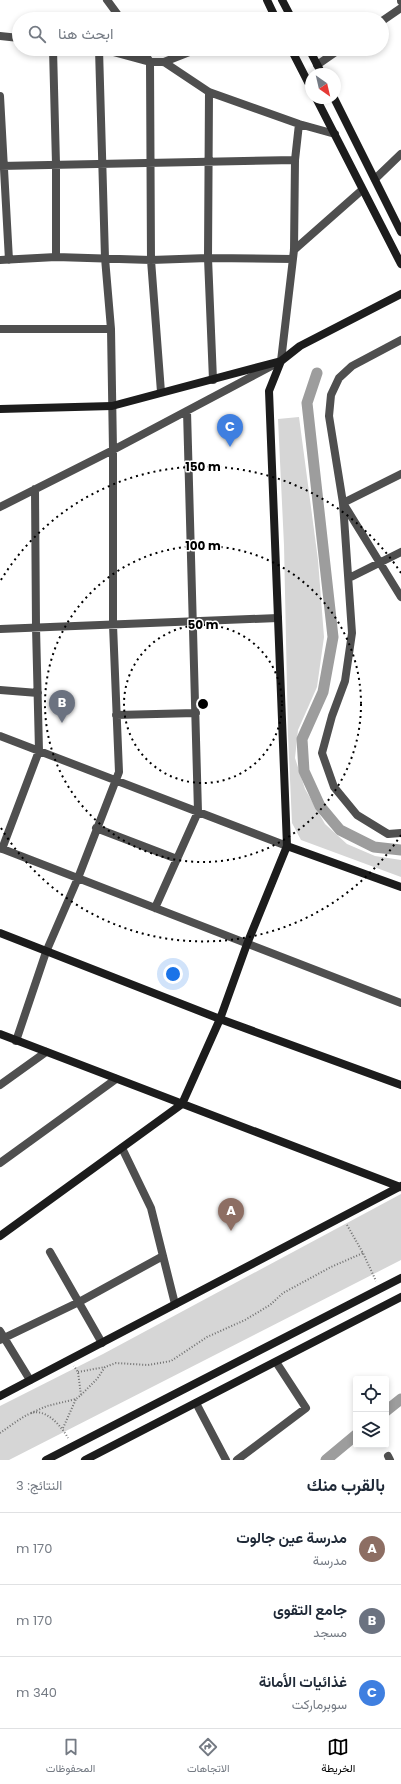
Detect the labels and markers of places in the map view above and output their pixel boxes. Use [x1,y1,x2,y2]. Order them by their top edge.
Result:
pin: C [217,414,243,447]
pin: B [49,690,75,723]
centre of rings [196,697,210,711]
pin: A [218,1198,244,1231]

